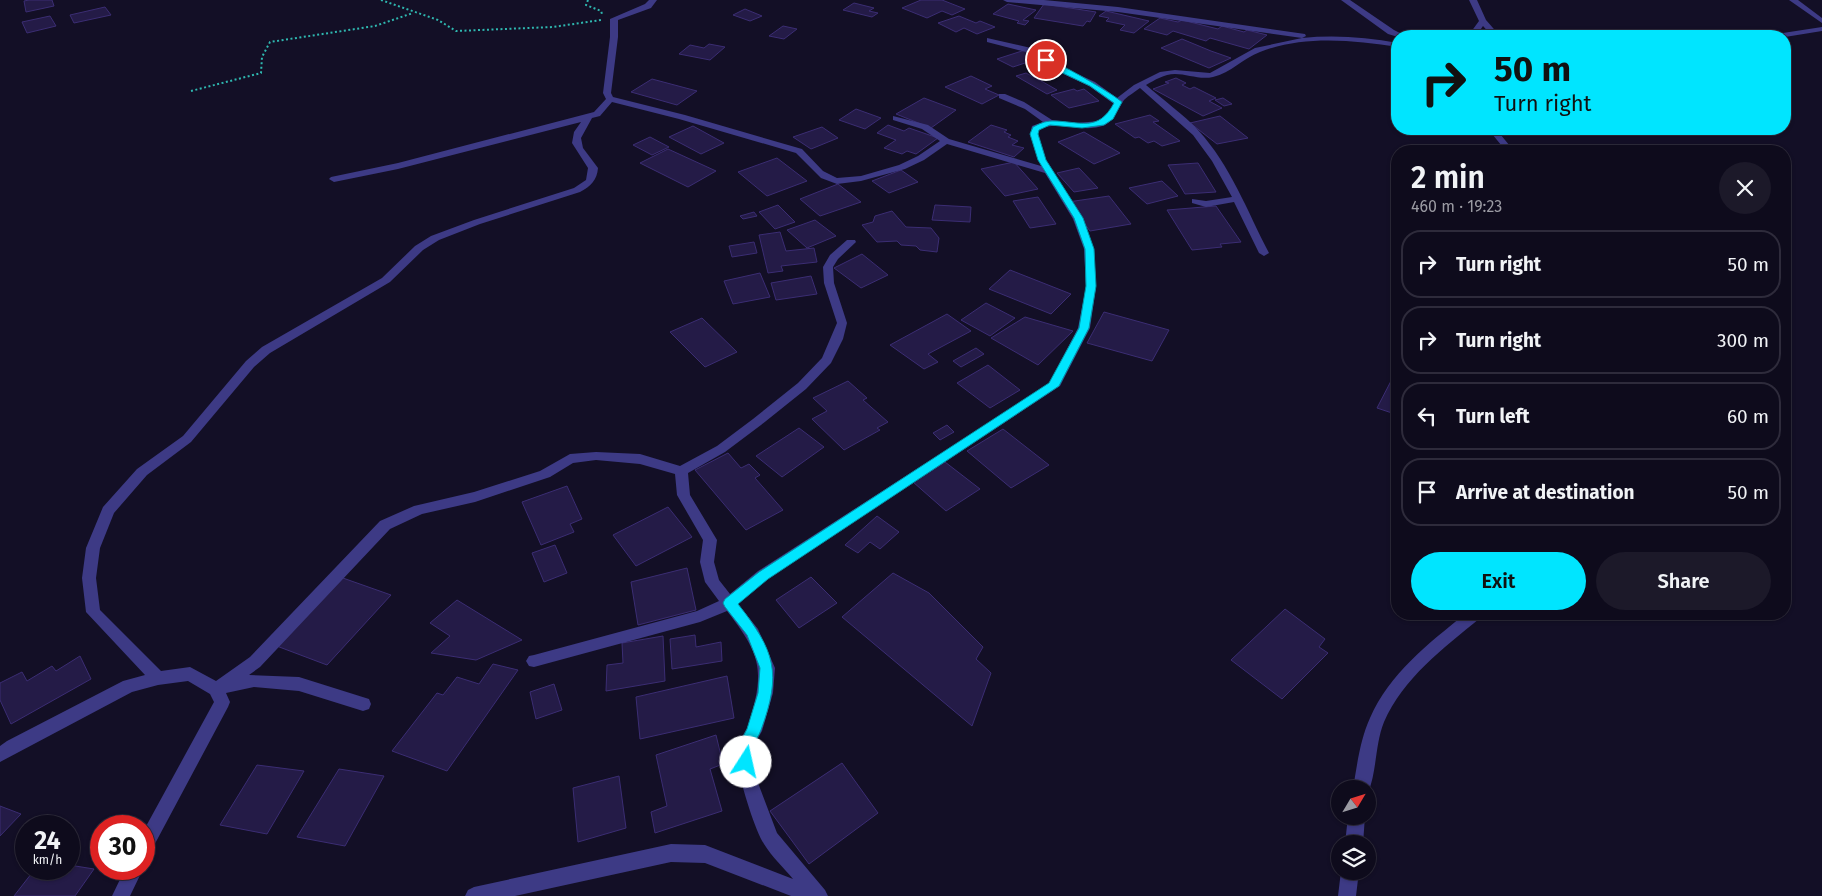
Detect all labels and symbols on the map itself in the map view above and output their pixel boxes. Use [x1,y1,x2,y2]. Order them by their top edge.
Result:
pin [1025,39,1067,81]
position arrow [719,735,771,787]
north arrow [1331,780,1376,825]
speed limit sign: 30 [90,815,155,880]

